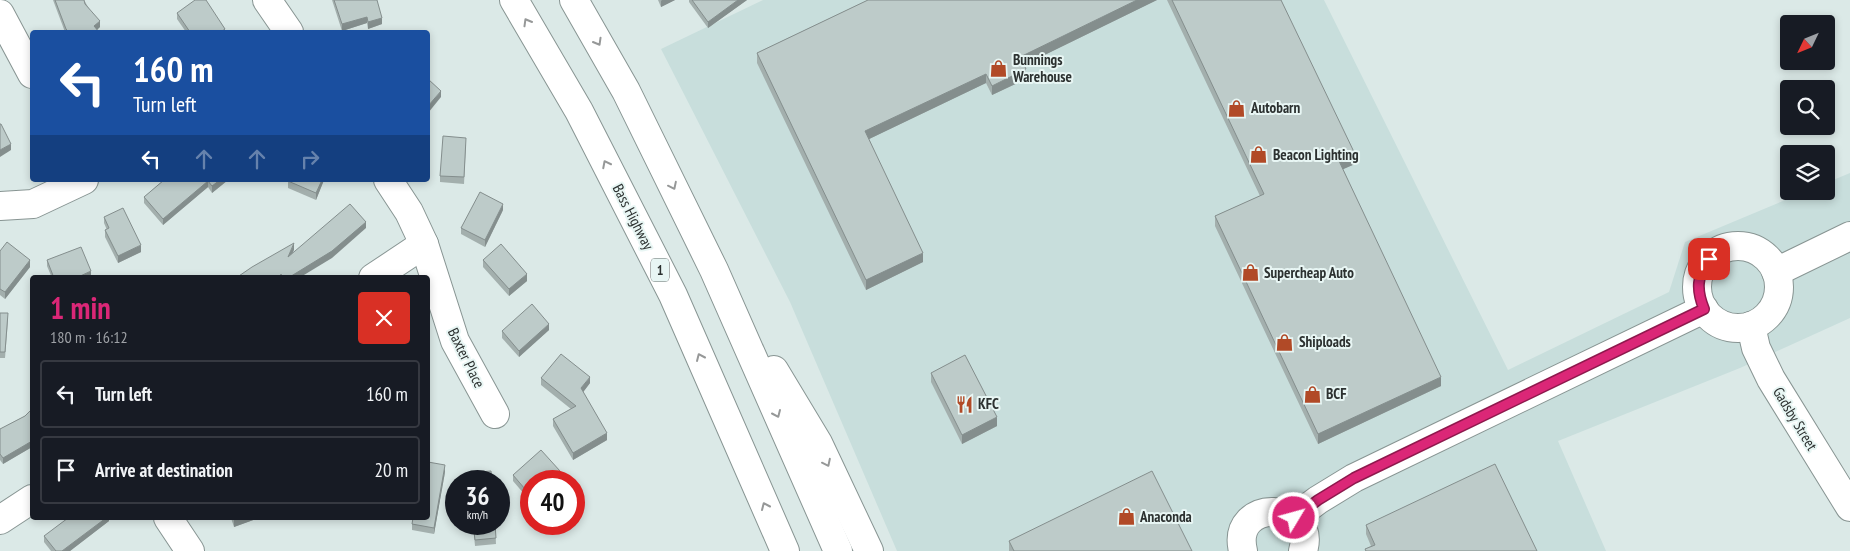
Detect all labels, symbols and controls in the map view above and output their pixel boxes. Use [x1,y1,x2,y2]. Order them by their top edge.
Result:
north arrow [1780,15,1835,70]
map controls [1780,15,1835,200]
one-way arrow [524,19,534,28]
one-way arrow [592,37,602,46]
text: 160 m [133,46,214,92]
icon: left [50,50,115,115]
place label: Bunnings Warehouse [1012,50,1072,86]
shop icon: Bunnings Warehouse [989,59,1009,79]
button: search [1780,80,1835,135]
text: Turn left [133,90,197,118]
shop icon: Autobarn [1227,98,1247,118]
place label: Autobarn [1250,98,1300,117]
icon: left [137,145,165,173]
icon: ahead [190,145,218,173]
icon: ahead [243,145,271,173]
icon: right [296,145,324,173]
shop icon: Beacon Lighting [1249,145,1269,165]
place label: Beacon Lighting [1273,145,1359,164]
button: layers [1780,145,1835,200]
one-way arrow [602,160,612,169]
street label: Bass Highway [609,181,658,253]
one-way arrow [667,181,677,190]
pin [1688,238,1730,280]
icon: arrive [1695,245,1723,273]
road number: 1 [651,258,669,282]
shop icon: Supercheap Auto [1240,263,1260,283]
place label: Supercheap Auto [1264,263,1354,282]
text: 1 min [50,288,111,327]
button: close [358,292,410,344]
street label: Baxter Place [444,325,489,391]
text: 180 m · 16:12 [50,327,128,347]
shop icon: Shiploads [1275,332,1295,352]
place label: Shiploads [1299,332,1351,351]
one-way arrow [696,353,707,362]
icon: left [52,380,80,408]
text: Turn left [95,382,152,406]
text: 160 m [366,382,408,406]
shop icon: BCF [1302,384,1322,404]
place label: BCF [1326,384,1347,403]
street label: Gadsby Street [1769,384,1822,454]
restaurant icon: KFC [954,394,974,414]
place label: KFC [978,394,999,413]
one-way arrow [771,409,782,418]
icon: arrive [52,456,80,484]
text: Arrive at destination [95,458,233,482]
text: 20 m [375,458,408,482]
one-way arrow [821,458,831,467]
speed limit sign: 40 [520,470,585,535]
text: 36 [466,480,489,512]
position arrow [1267,491,1319,543]
one-way arrow [761,502,772,511]
text: km/h [467,507,488,522]
shop icon: Anaconda [1116,507,1136,527]
place label: Anaconda [1139,507,1192,526]

